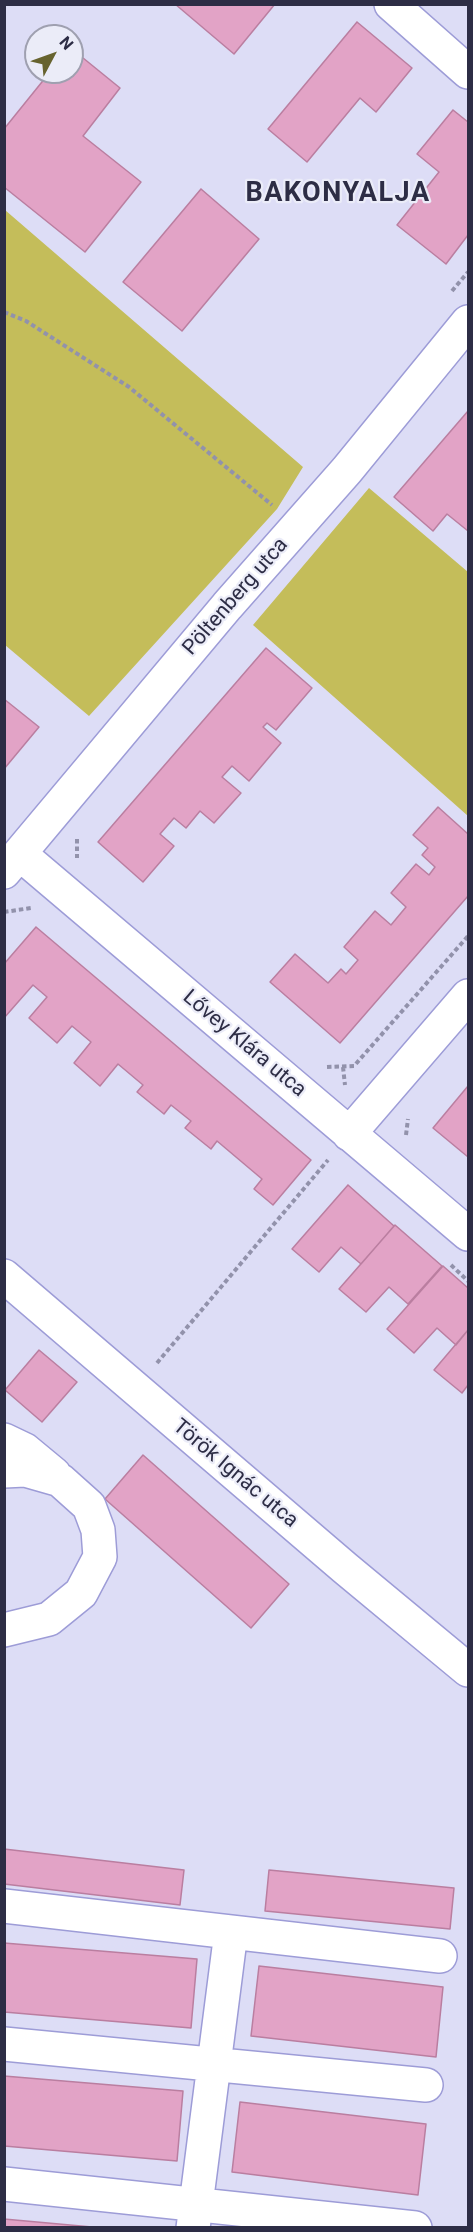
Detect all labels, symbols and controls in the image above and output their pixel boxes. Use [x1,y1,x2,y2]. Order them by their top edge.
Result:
north arrow [24,24,84,84]
text: N [56,33,77,54]
district label: BAKONYALJA [245,178,431,210]
street label: Pöltenberg utca [178,533,294,661]
street label: Lővey Klára utca [177,985,311,1103]
street label: Török Ignác utca [167,1414,303,1534]

